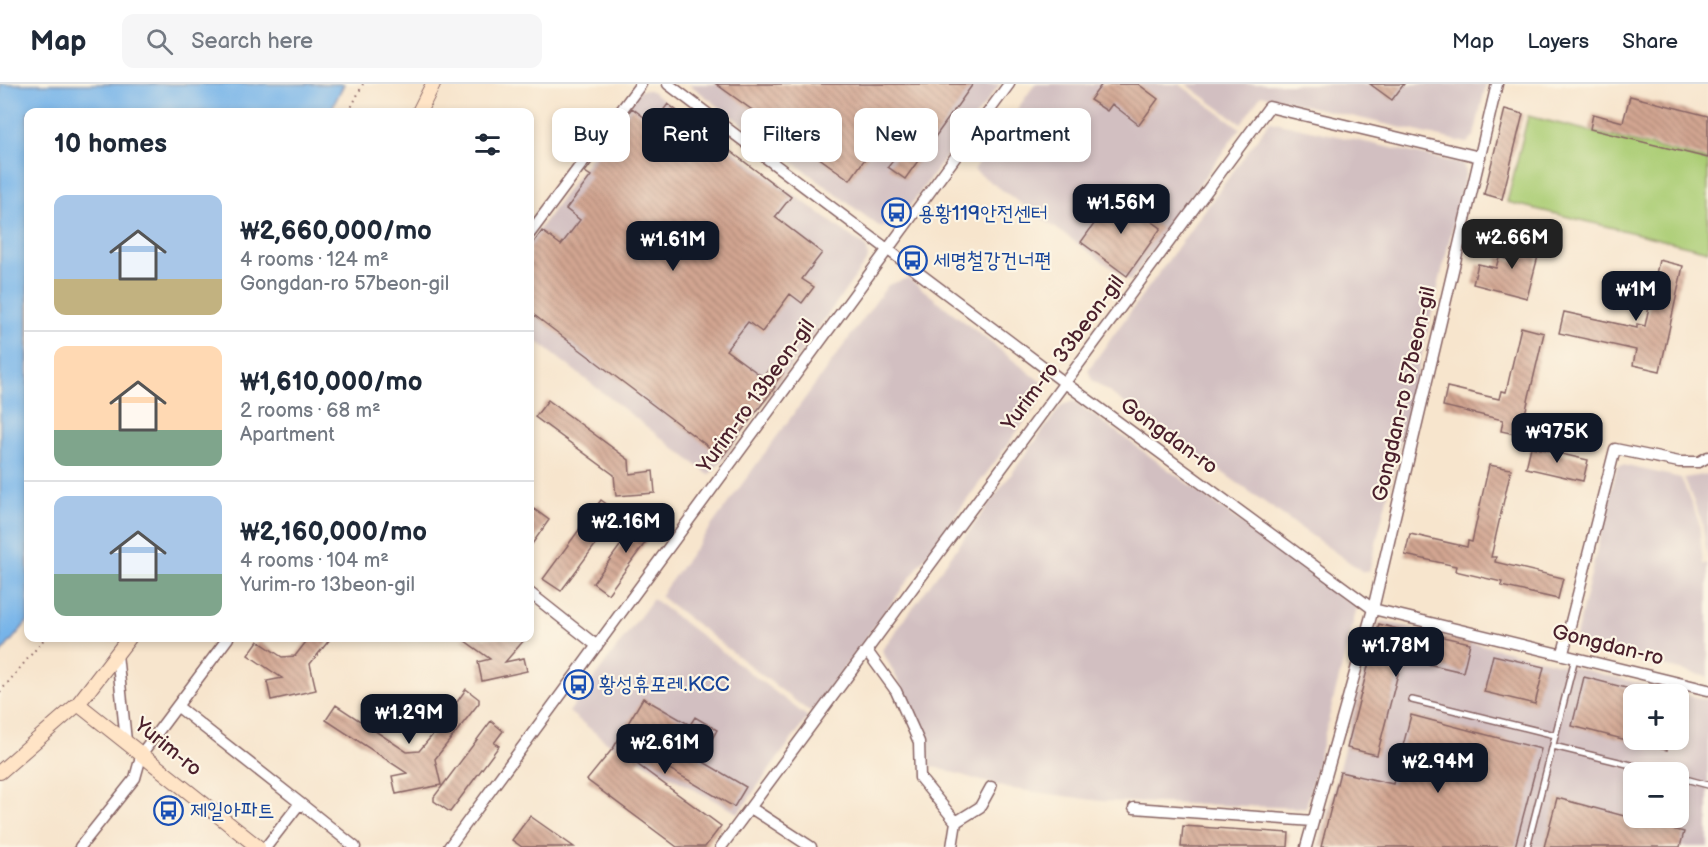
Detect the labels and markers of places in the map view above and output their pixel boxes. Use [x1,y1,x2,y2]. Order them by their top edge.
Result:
pin: ₩1.56M [1072,184,1170,235]
bus stop icon: 용황119안전센터 [881,197,913,229]
place label: 용황119안전센터 [918,201,1048,226]
pin: ₩2.66M [1463,219,1561,270]
pin: ₩1.61M [624,221,722,272]
bus stop icon: 세명철강건너편 [896,244,928,276]
place label: 세명철강건너편 [933,248,1051,273]
pin: ₩1M [1607,271,1665,322]
pin: ₩975K [1515,413,1599,464]
pin: ₩2.16M [577,503,675,554]
pin: ₩1.78M [1347,627,1445,678]
bus stop icon: 황성휴포레.KCC [562,668,594,700]
place label: 황성휴포레.KCC [599,672,730,697]
pin: ₩1.29M [360,694,458,745]
pin: ₩2.61M [616,724,714,775]
pin: ₩2.94M [1389,743,1487,794]
bus stop icon: 제일아파트 [153,794,185,826]
place label: 제일아파트 [190,798,275,823]

